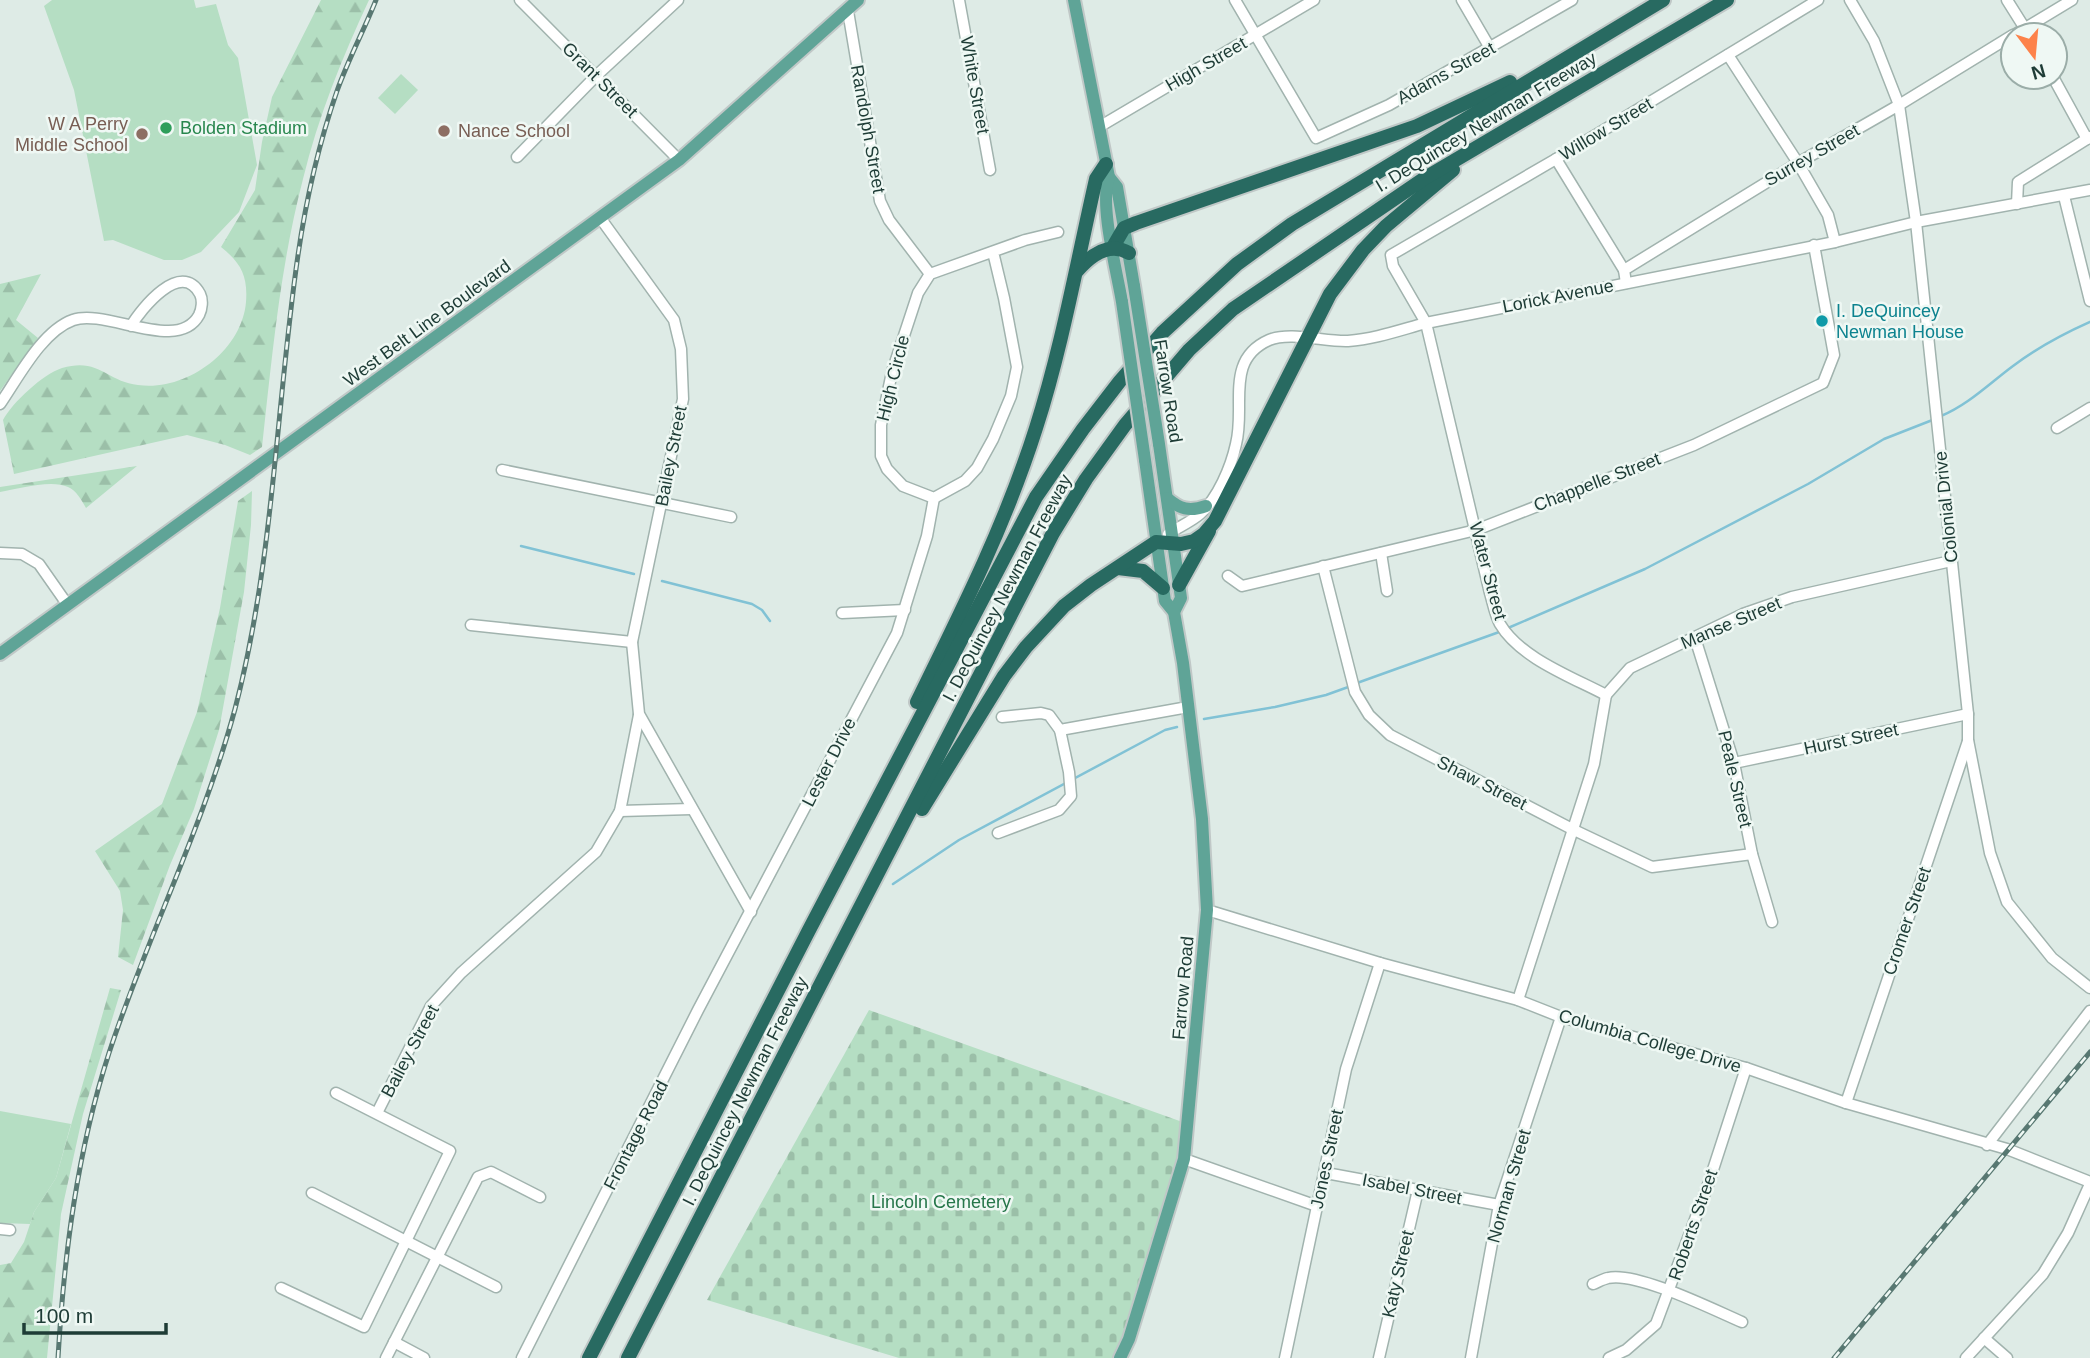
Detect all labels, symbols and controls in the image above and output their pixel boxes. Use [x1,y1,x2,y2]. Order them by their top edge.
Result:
north arrow [1999,21,2069,91]
street label: High Street [1162,33,1250,95]
street label: White Street [957,34,993,136]
street label: Grant Street [558,38,642,122]
street label: Adams Street [1393,38,1499,108]
street label: I. DeQuincey Newman Freeway [1372,48,1600,196]
text: N [2029,60,2048,84]
street label: Randolph Street [847,63,889,195]
street label: Willow Street [1556,93,1656,165]
place label: W A Perry Middle School [15,114,128,155]
place label: Bolden Stadium [180,118,307,138]
marker: Bolden Stadium [158,120,174,136]
street label: Surrey Street [1761,120,1863,190]
place label: Nance School [458,121,570,141]
marker: Nance School [436,123,452,139]
marker: W A Perry Middle School [134,126,150,142]
street label: West Belt Line Boulevard [339,256,515,390]
street label: Lorick Avenue [1501,275,1615,317]
place label: I. DeQuincey Newman House [1836,301,1964,342]
marker: I. DeQuincey Newman House [1814,313,1830,329]
street label: High Circle [873,333,913,423]
street label: Farrow Road [1150,338,1186,444]
street label: Bailey Street [651,404,691,508]
street label: Chappelle Street [1531,449,1663,515]
street label: Colonial Drive [1930,450,1962,564]
street label: I. DeQuincey Newman Freeway [939,471,1075,705]
street label: Water Street [1465,520,1511,622]
street label: Manse Street [1678,593,1784,653]
street label: Lester Drive [798,714,860,810]
street label: Hurst Street [1802,719,1900,759]
street label: Peale Street [1714,728,1756,830]
street label: Shaw Street [1434,752,1530,814]
street label: Cromer Street [1879,864,1935,978]
street label: Farrow Road [1169,935,1197,1041]
street label: I. DeQuincey Newman Freeway [678,973,812,1209]
street label: Bailey Street [377,1001,443,1101]
street label: Columbia College Drive [1556,1005,1744,1077]
street label: Frontage Road [600,1077,672,1193]
street label: Jones Street [1307,1107,1347,1211]
street label: Norman Street [1483,1127,1535,1245]
street label: Roberts Street [1665,1167,1721,1283]
street label: Isabel Street [1360,1170,1464,1208]
park label: Lincoln Cemetery [871,1192,1011,1212]
street label: Katy Street [1378,1228,1418,1320]
scale bar [24,1292,166,1336]
text: 100 m [35,1304,93,1327]

